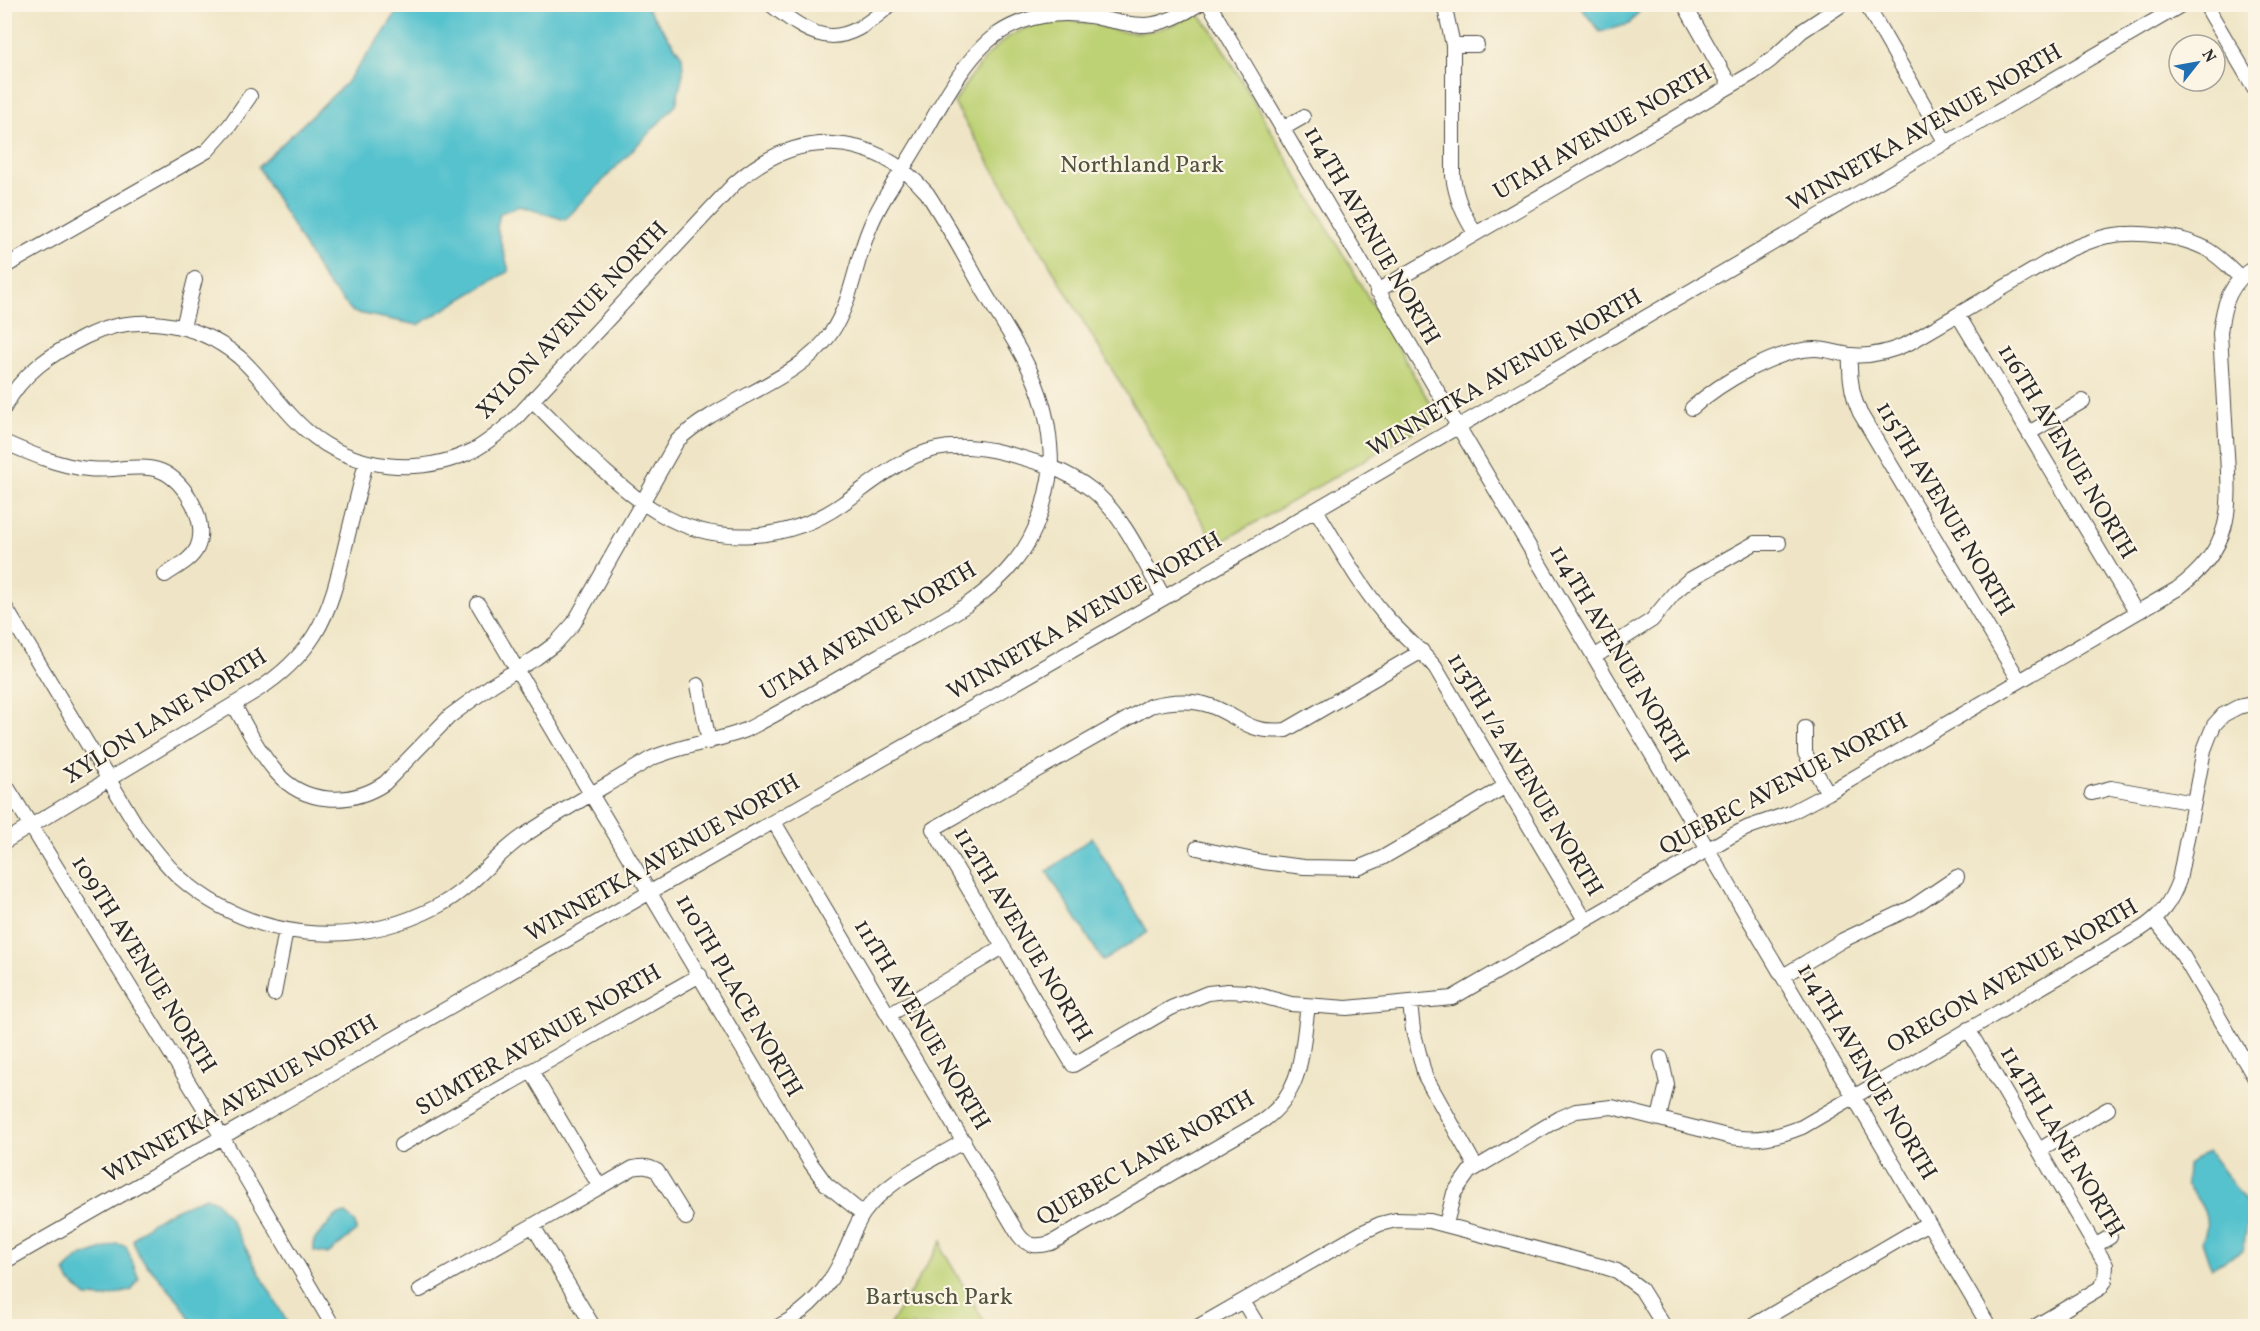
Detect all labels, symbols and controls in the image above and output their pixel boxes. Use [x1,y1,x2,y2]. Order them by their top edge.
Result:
north arrow [2167,33,2227,93]
street label: WINNETKA AVENUE NORTH [1781,36,2069,222]
text: N [2196,46,2221,67]
street label: UTAH AVENUE NORTH [1487,56,1719,210]
street label: 114TH AVENUE NORTH [1294,120,1448,352]
park label: Northland Park [1060,149,1224,183]
street label: XYLON AVENUE NORTH [469,214,677,428]
street label: WINNETKA AVENUE NORTH [1361,281,1649,467]
street label: 116TH AVENUE NORTH [1988,338,2144,566]
street label: 115TH AVENUE NORTH [1866,395,2022,623]
street label: WINNETKA AVENUE NORTH [941,524,1229,710]
street label: 114TH AVENUE NORTH [1540,539,1696,769]
street label: UTAH AVENUE NORTH [754,554,984,710]
street label: XYLON LANE NORTH [58,641,274,793]
street label: 113TH 1/2 AVENUE NORTH [1438,647,1610,903]
street label: QUEBEC AVENUE NORTH [1654,705,1914,865]
street label: WINNETKA AVENUE NORTH [519,766,807,952]
street label: 112TH AVENUE NORTH [944,821,1100,1049]
street label: 109TH AVENUE NORTH [62,849,224,1081]
street label: 110TH PLACE NORTH [666,888,810,1104]
street label: OREGON AVENUE NORTH [1881,891,2145,1063]
street label: 111TH AVENUE NORTH [844,913,998,1137]
street label: SUMTER AVENUE NORTH [410,957,668,1125]
street label: 114TH AVENUE NORTH [1788,957,1944,1187]
street label: WINNETKA AVENUE NORTH [97,1007,385,1193]
street label: 114TH LANE NORTH [1990,1040,2132,1244]
street label: QUEBEC LANE NORTH [1031,1083,1261,1235]
park label: Bartusch Park [865,1281,1013,1315]

